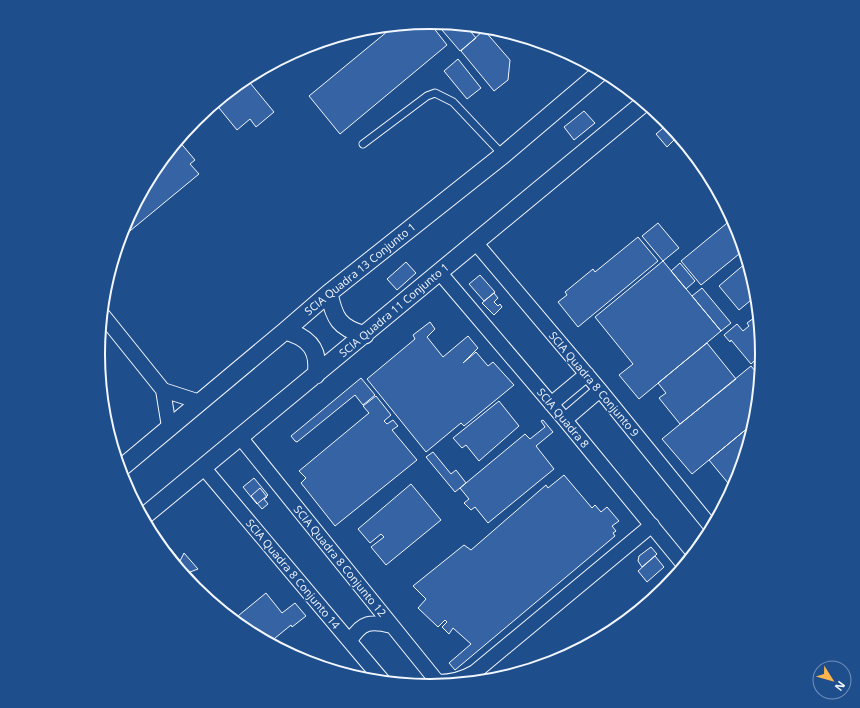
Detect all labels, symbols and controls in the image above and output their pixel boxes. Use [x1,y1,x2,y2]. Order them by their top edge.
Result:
street label: SCIA Quadra 13 Conjunto 1 [301,219,418,318]
street label: SCIA Quadra 11 Conjunto 1 [336,259,452,360]
street label: SCIA Quadra 8 Conjunto 9 [546,329,642,439]
street label: SCIA Quadra 8 [534,386,592,450]
street label: SCIA Quadra 8 Conjunto 12 [291,502,390,619]
street label: SCIA Quadra 8 Conjunto 14 [243,516,344,632]
north arrow [812,660,852,700]
text: N [832,678,849,694]

